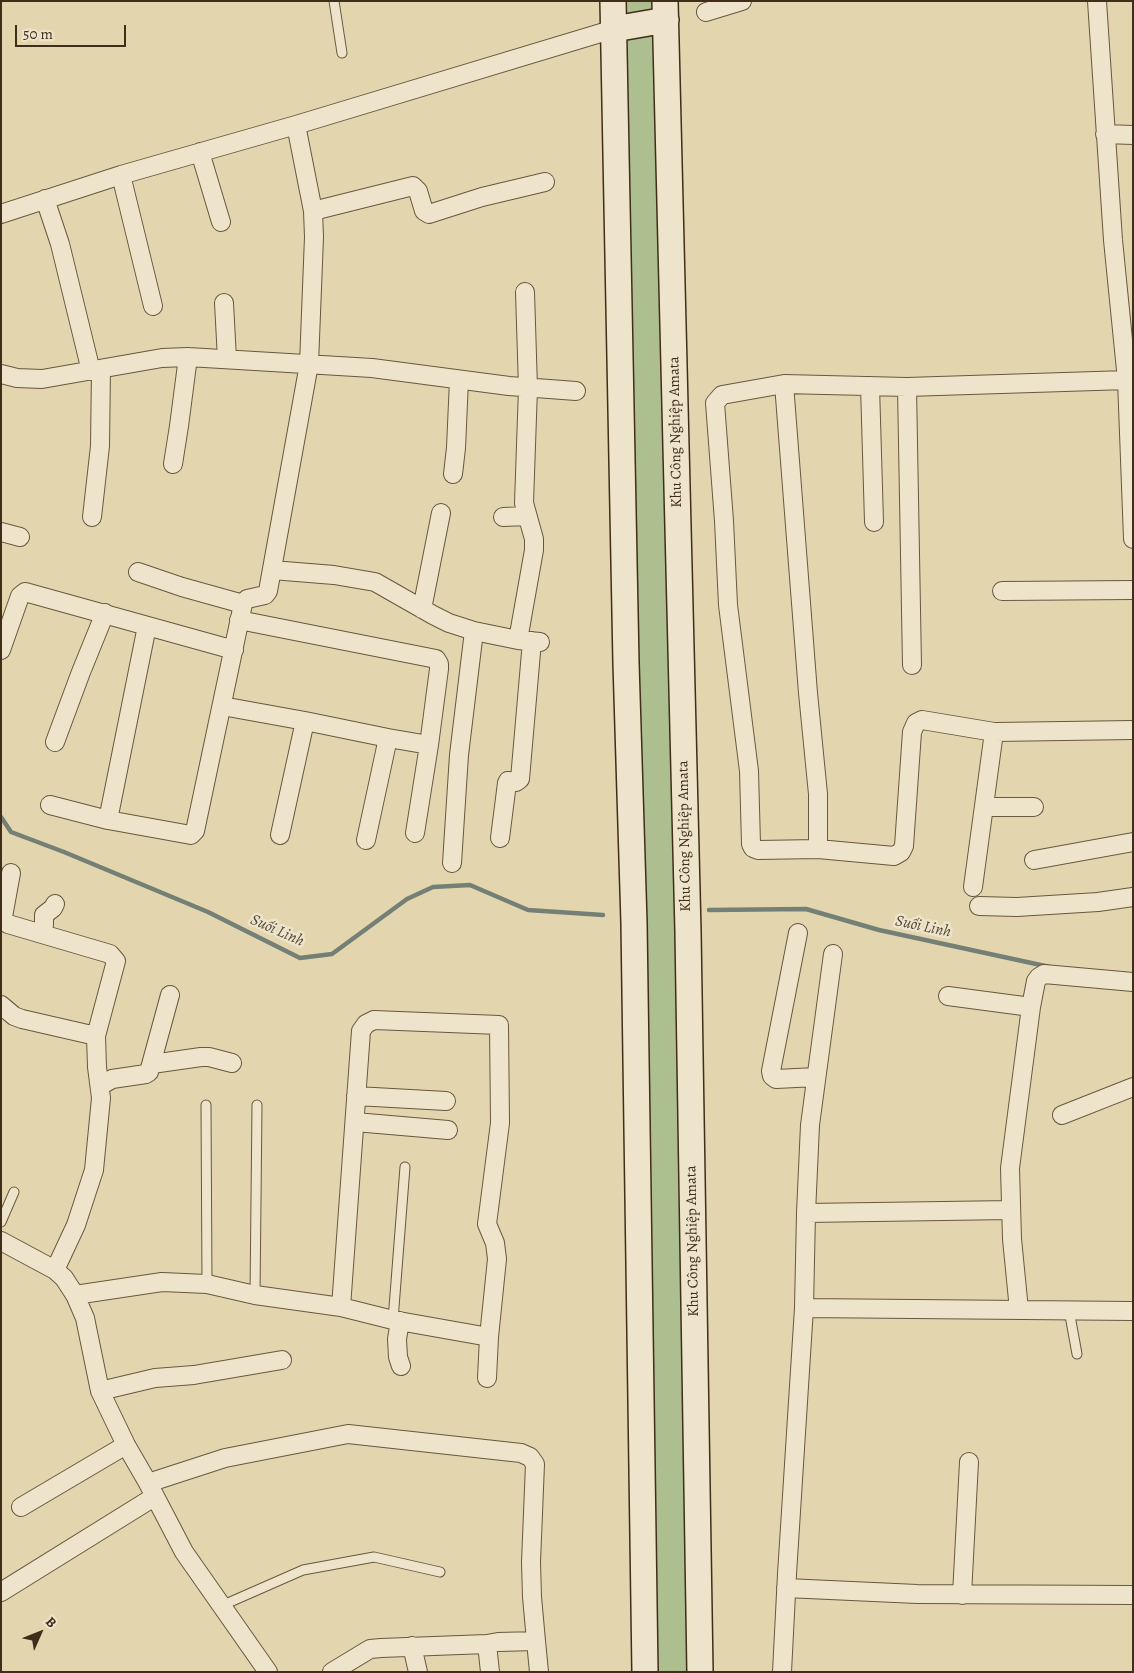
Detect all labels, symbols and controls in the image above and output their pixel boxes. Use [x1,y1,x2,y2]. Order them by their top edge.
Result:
scale bar [18,15,129,47]
text: 50 m [23,24,53,44]
street label: Khu Công Nghiệp Amata [666,356,686,508]
street label: Khu Công Nghiệp Amata [675,760,695,912]
water label: Suối Linh [247,911,307,951]
water label: Suối Linh [893,912,953,942]
street label: Khu Công Nghiệp Amata [683,1165,703,1317]
north arrow [15,1608,65,1658]
text: B [41,1612,61,1632]

